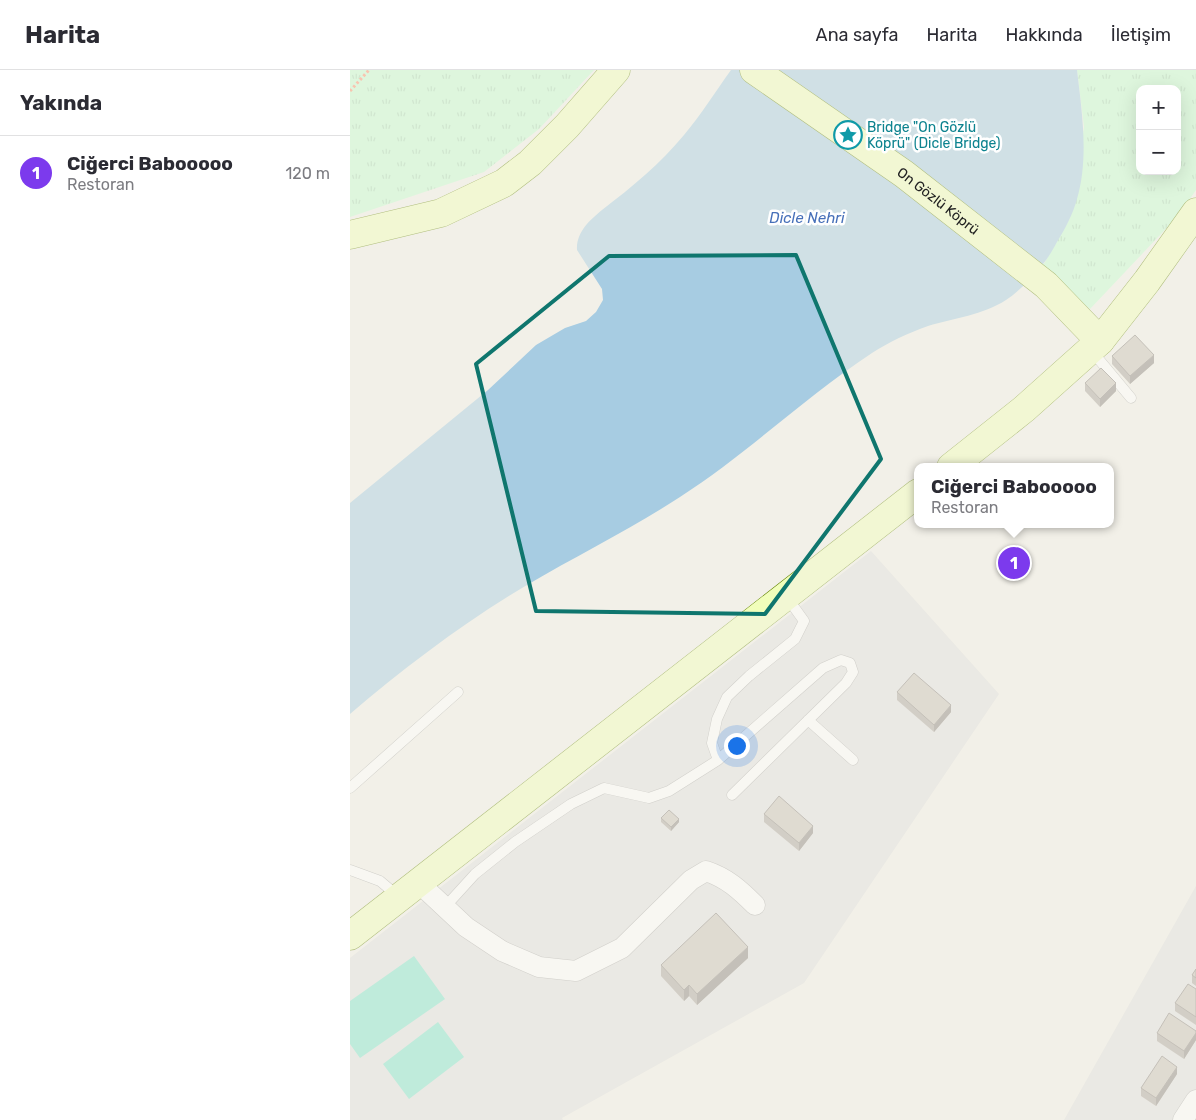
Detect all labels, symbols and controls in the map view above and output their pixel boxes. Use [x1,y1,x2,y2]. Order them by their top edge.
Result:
text: Harita [25,21,100,49]
text: Ana sayfa [816,24,899,46]
text: Harita [927,24,977,46]
text: Hakkında [1005,24,1083,46]
text: İletişim [1111,24,1171,46]
map controls [1136,85,1181,175]
button: + [1136,85,1181,130]
text: Yakında [20,90,102,115]
place label: Bridge "On Gözlü Köprü" (Dicle Bridge) [867,119,1001,152]
place icon: Bridge "On Gözlü Köprü" (Dicle Bridge) [833,120,863,150]
button: − [1136,130,1181,175]
text: Ciğerci Babooooo [67,152,233,175]
text: 1 [32,164,40,183]
text: 120 m [285,164,330,183]
street label: On Gözlü Köprü [894,164,982,239]
text: Restoran [67,175,134,194]
water label: Dicle Nehri [769,209,845,227]
popup [914,463,1114,528]
text: Ciğerci Babooooo [931,475,1097,498]
text: Restoran [931,498,998,517]
pin: 1 [998,544,1030,582]
your location [724,733,750,759]

